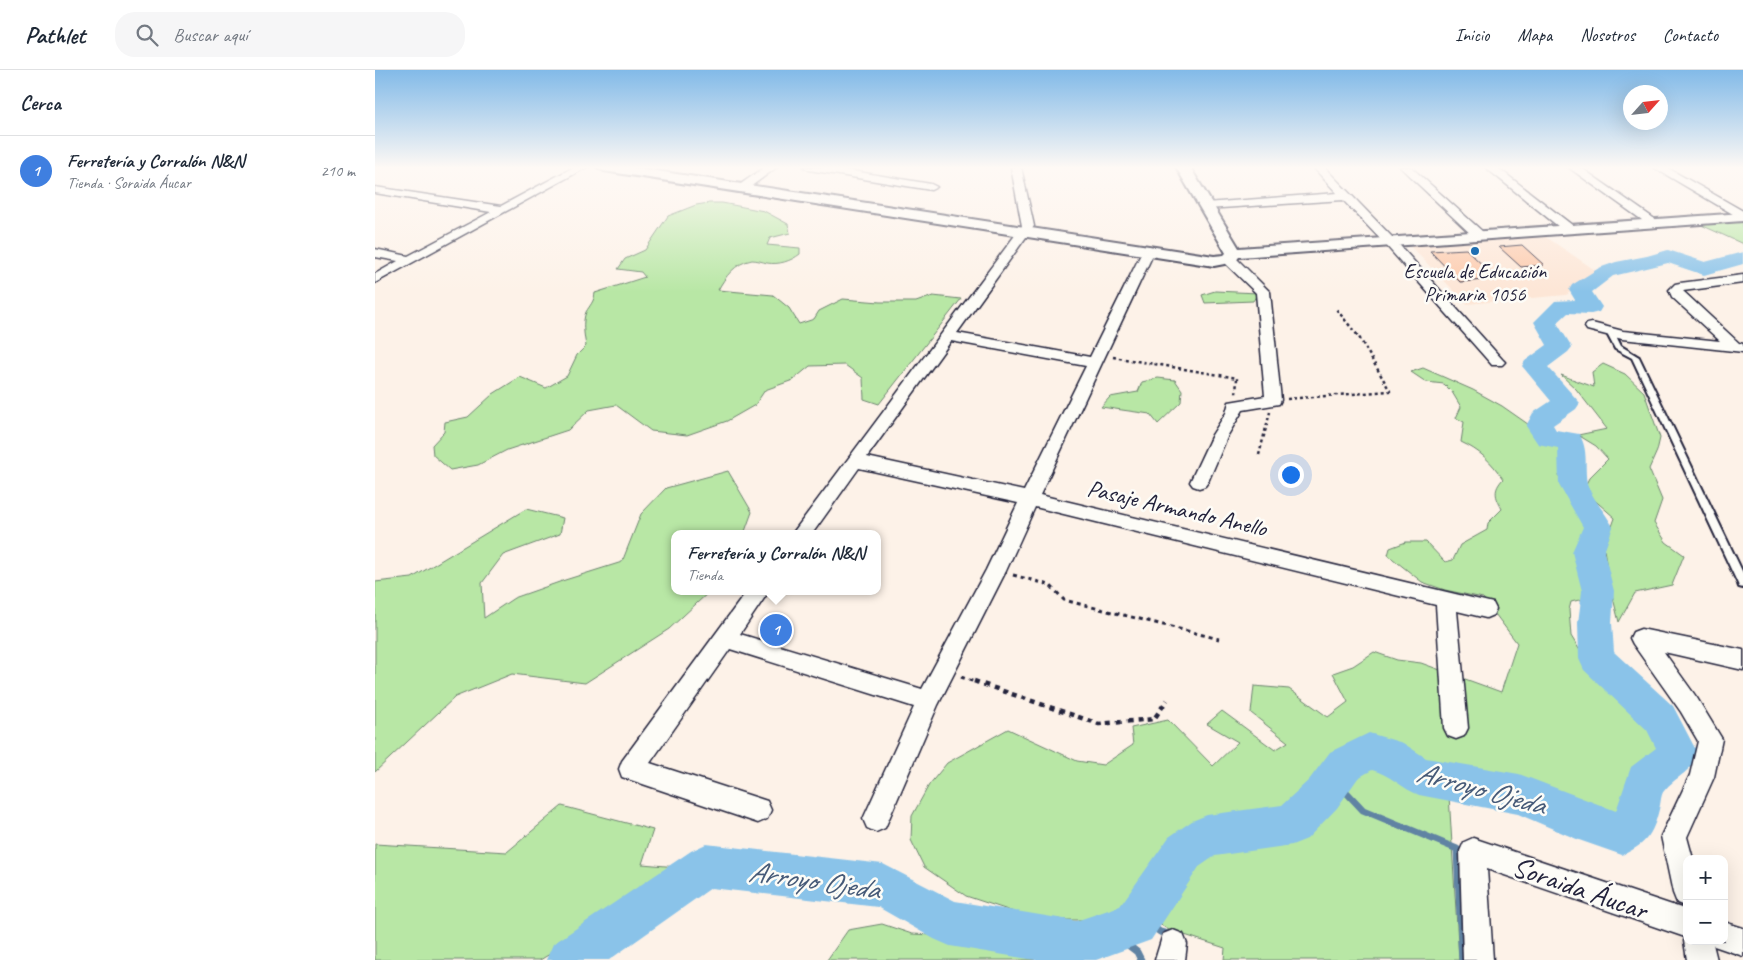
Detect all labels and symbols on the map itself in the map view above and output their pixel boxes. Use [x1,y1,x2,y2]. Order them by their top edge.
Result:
north arrow [1623,85,1668,130]
marker: Escuela de Educación Primaria 1056 [1469,245,1481,257]
place label: Escuela de Educación Primaria 1056 [1404,259,1547,307]
your location [1278,462,1304,488]
street label: Pasaje Armando Anello [1084,473,1271,544]
pin: 1 [760,611,792,649]
water label: Arroyo Ojeda [1413,753,1552,824]
street label: Soraida Áucar [1508,848,1655,929]
water label: Arroyo Ojeda [746,852,885,908]

